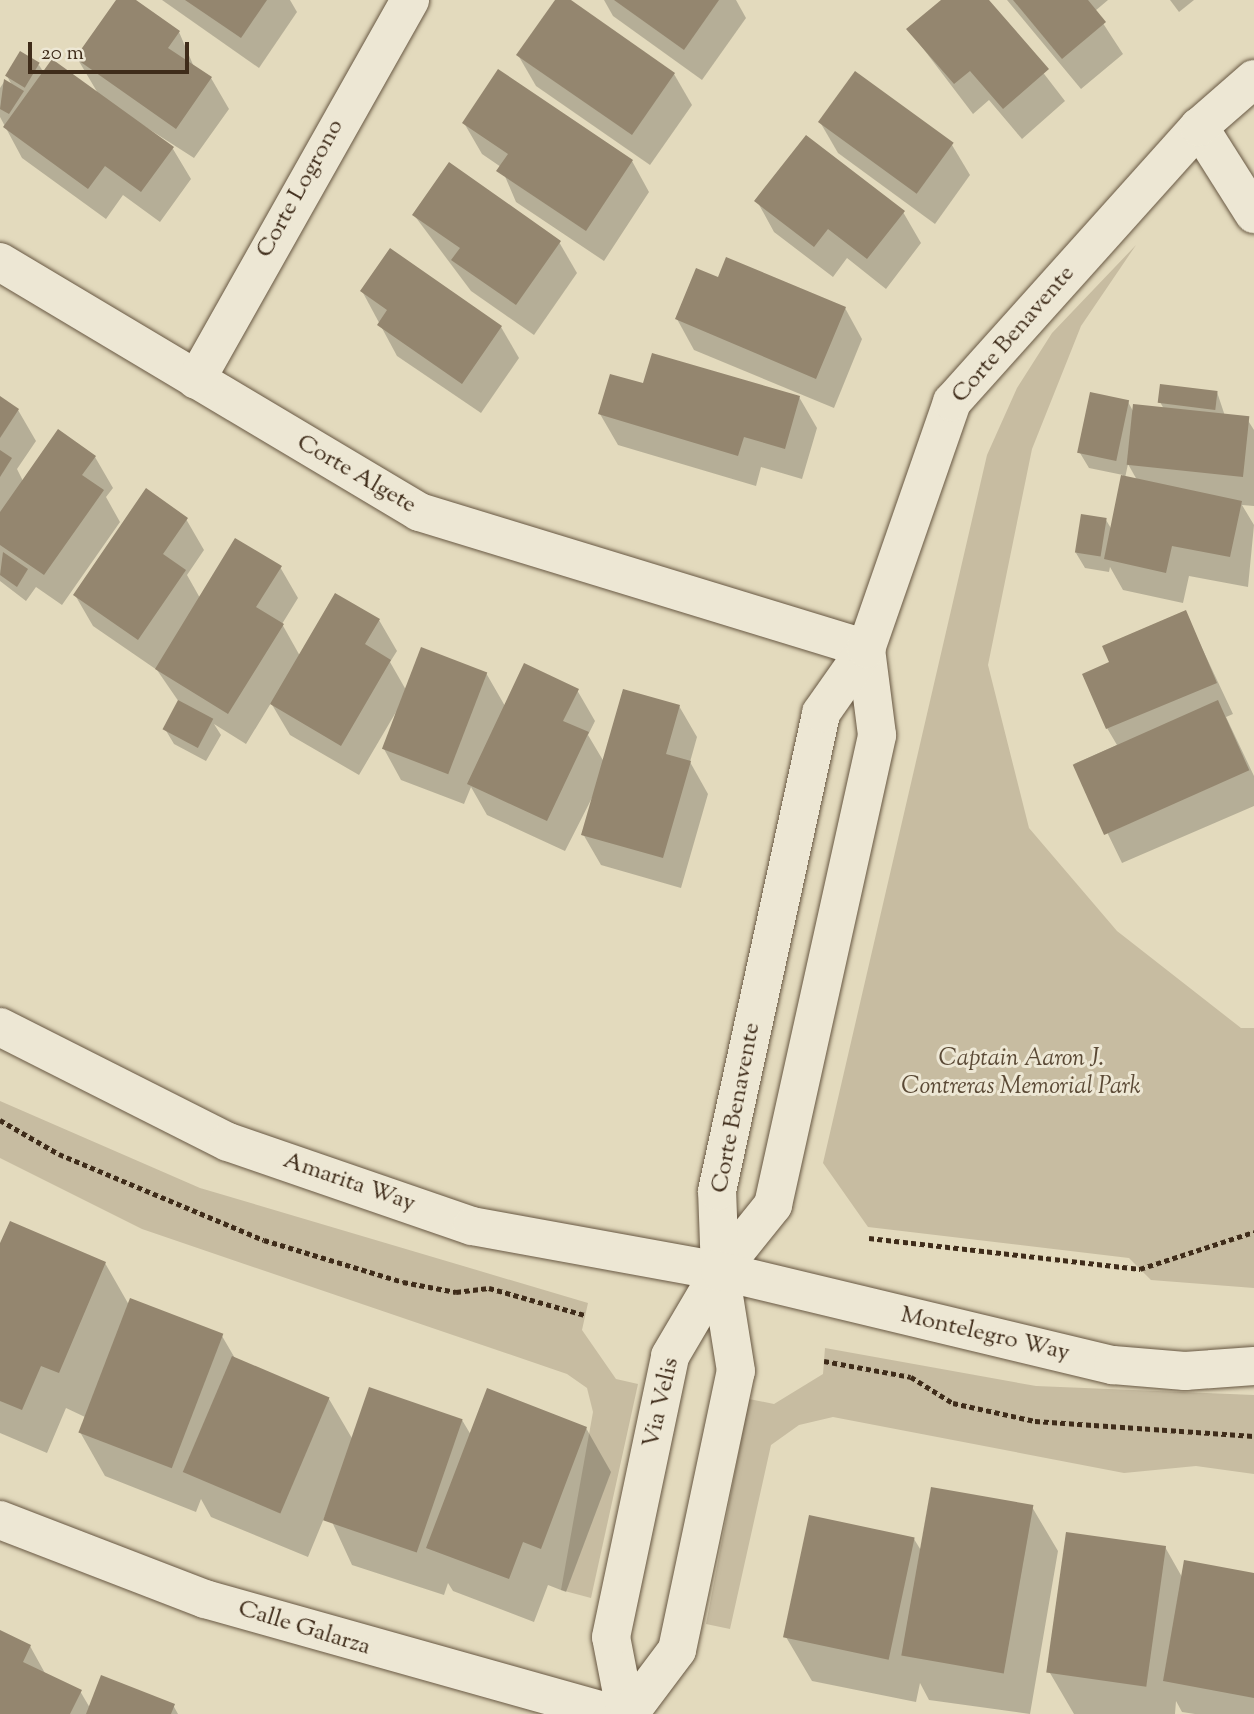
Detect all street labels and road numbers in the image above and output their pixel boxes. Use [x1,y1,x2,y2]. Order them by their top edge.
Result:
street label: Corte Logrono [251,115,351,263]
street label: Corte Benavente [946,260,1082,410]
street label: Corte Algete [291,429,421,521]
street label: Corte Benavente [706,1020,768,1196]
street label: Amarita Way [279,1147,419,1219]
street label: Montelegro Way [898,1302,1072,1368]
street label: Via Velis [638,1355,686,1451]
street label: Calle Galarza [234,1595,374,1663]

